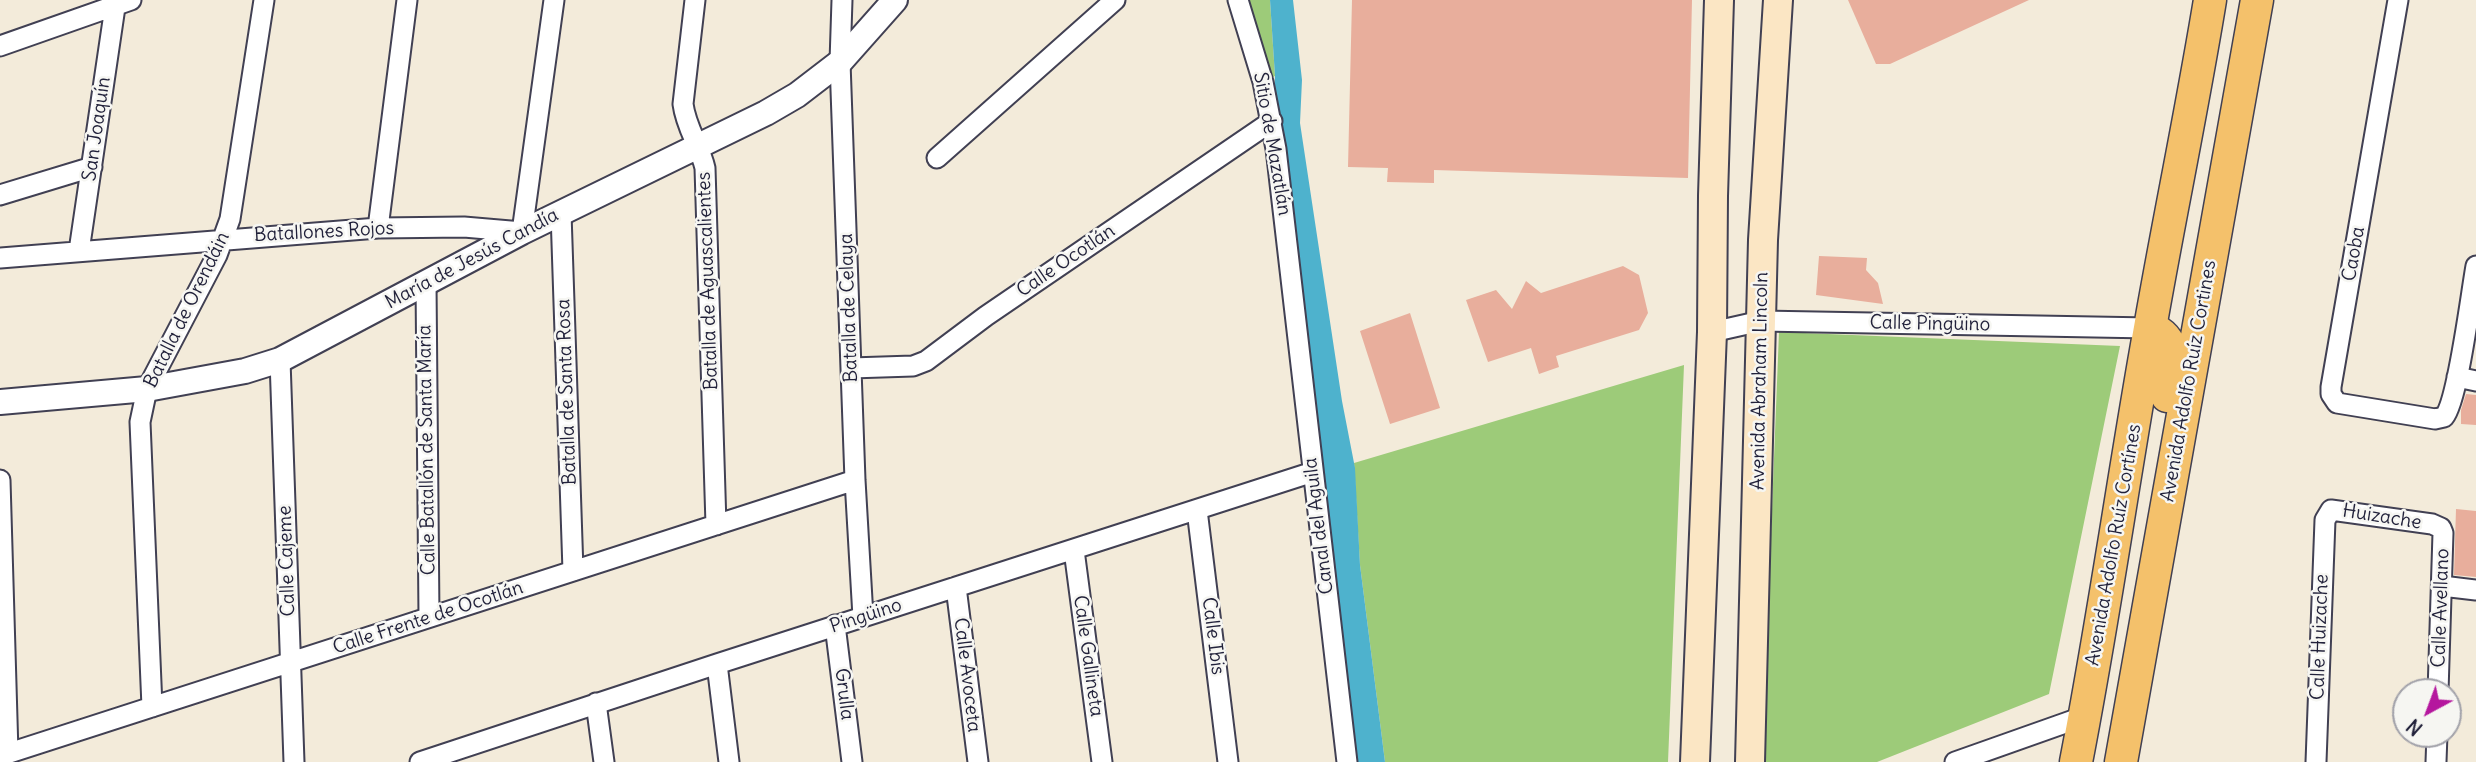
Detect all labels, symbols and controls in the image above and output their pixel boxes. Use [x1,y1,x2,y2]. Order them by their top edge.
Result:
street label: Sitio de Mazatlán [1248,71,1296,217]
street label: San Joaquín [78,75,116,183]
street label: Batalla de Aguascalientes [693,171,723,391]
street label: María de Jesús Candía [382,204,562,314]
street label: Batallones Rojos [253,217,395,247]
street label: Calle Ocotlán [1012,220,1120,302]
street label: Caoba [2338,225,2370,283]
street label: Batalla de Orendáin [139,228,235,392]
street label: Batalla de Celaya [835,233,863,383]
street label: Avenida Adolfo Ruíz Cortines [2156,258,2222,504]
street label: Avenida Abraham Lincoln [1747,272,1773,490]
street label: Batalla de Santa Rosa [552,298,582,486]
street label: Calle Pingüino [1869,312,1991,336]
street label: Calle Batallón de Santa María [413,325,441,575]
street label: Avenida Adolfo Ruíz Cortínes [2081,422,2147,668]
street label: Canal del Aguila [1299,457,1339,595]
street label: Huizache [2341,500,2423,534]
street label: Calle Cajeme [274,505,300,617]
street label: Calle Avellano [2428,548,2454,668]
street label: Calle Huizache [2306,574,2334,700]
street label: Calle Frente de Ocotlán [330,576,526,660]
street label: Pingüino [827,594,905,638]
street label: Calle Gallineta [1068,594,1108,718]
street label: Calle Ibis [1197,596,1229,676]
street label: Calle Avoceta [949,616,985,734]
street label: Grulla [830,667,858,721]
north arrow [2392,678,2462,748]
text: N [2402,714,2427,741]

